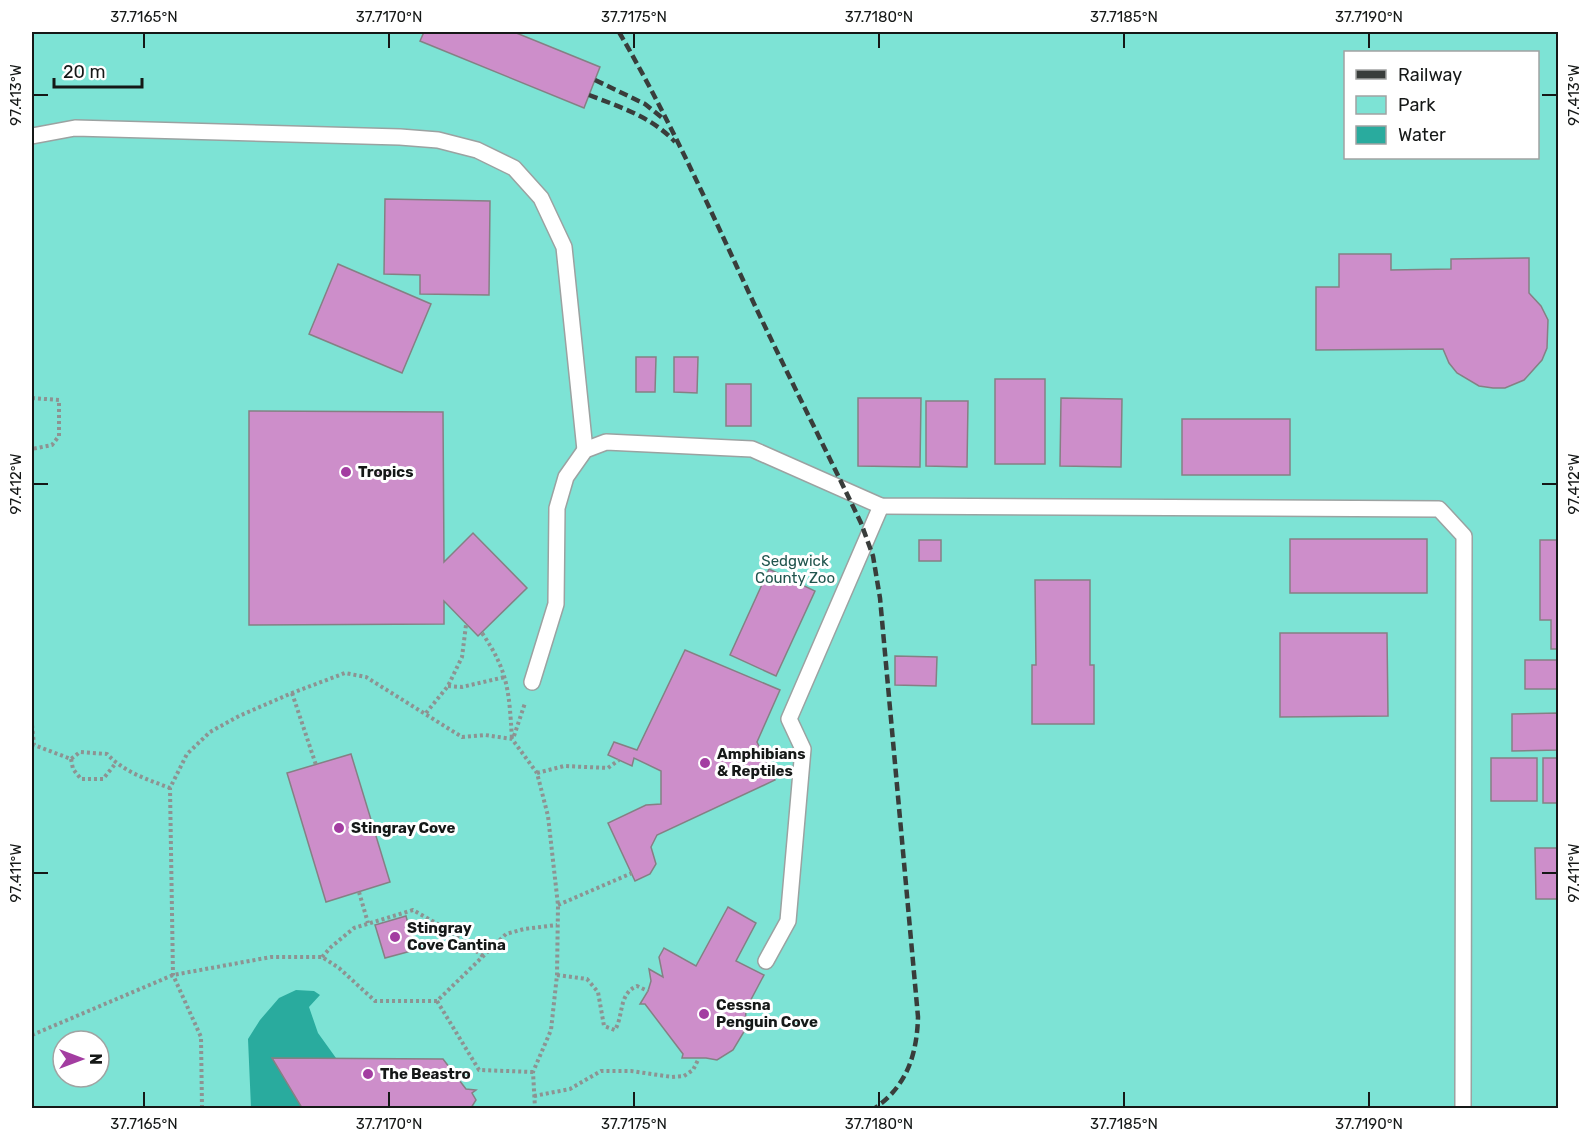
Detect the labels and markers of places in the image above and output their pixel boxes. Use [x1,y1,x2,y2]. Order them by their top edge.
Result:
place label: Tropics [358,463,413,481]
marker: Tropics [339,465,353,479]
place label: Amphibians & Reptiles [717,745,806,780]
marker: Amphibians & Reptiles [698,756,712,770]
place label: Stingray Cove [351,819,455,837]
marker: Stingray Cove [332,821,346,835]
place label: Stingray Cove Cantina [407,919,506,954]
marker: Stingray Cove Cantina [388,930,402,944]
place label: Cessna Penguin Cove [716,996,818,1031]
marker: Cessna Penguin Cove [697,1007,711,1021]
place label: The Beastro [380,1065,471,1083]
marker: The Beastro [361,1067,375,1081]

